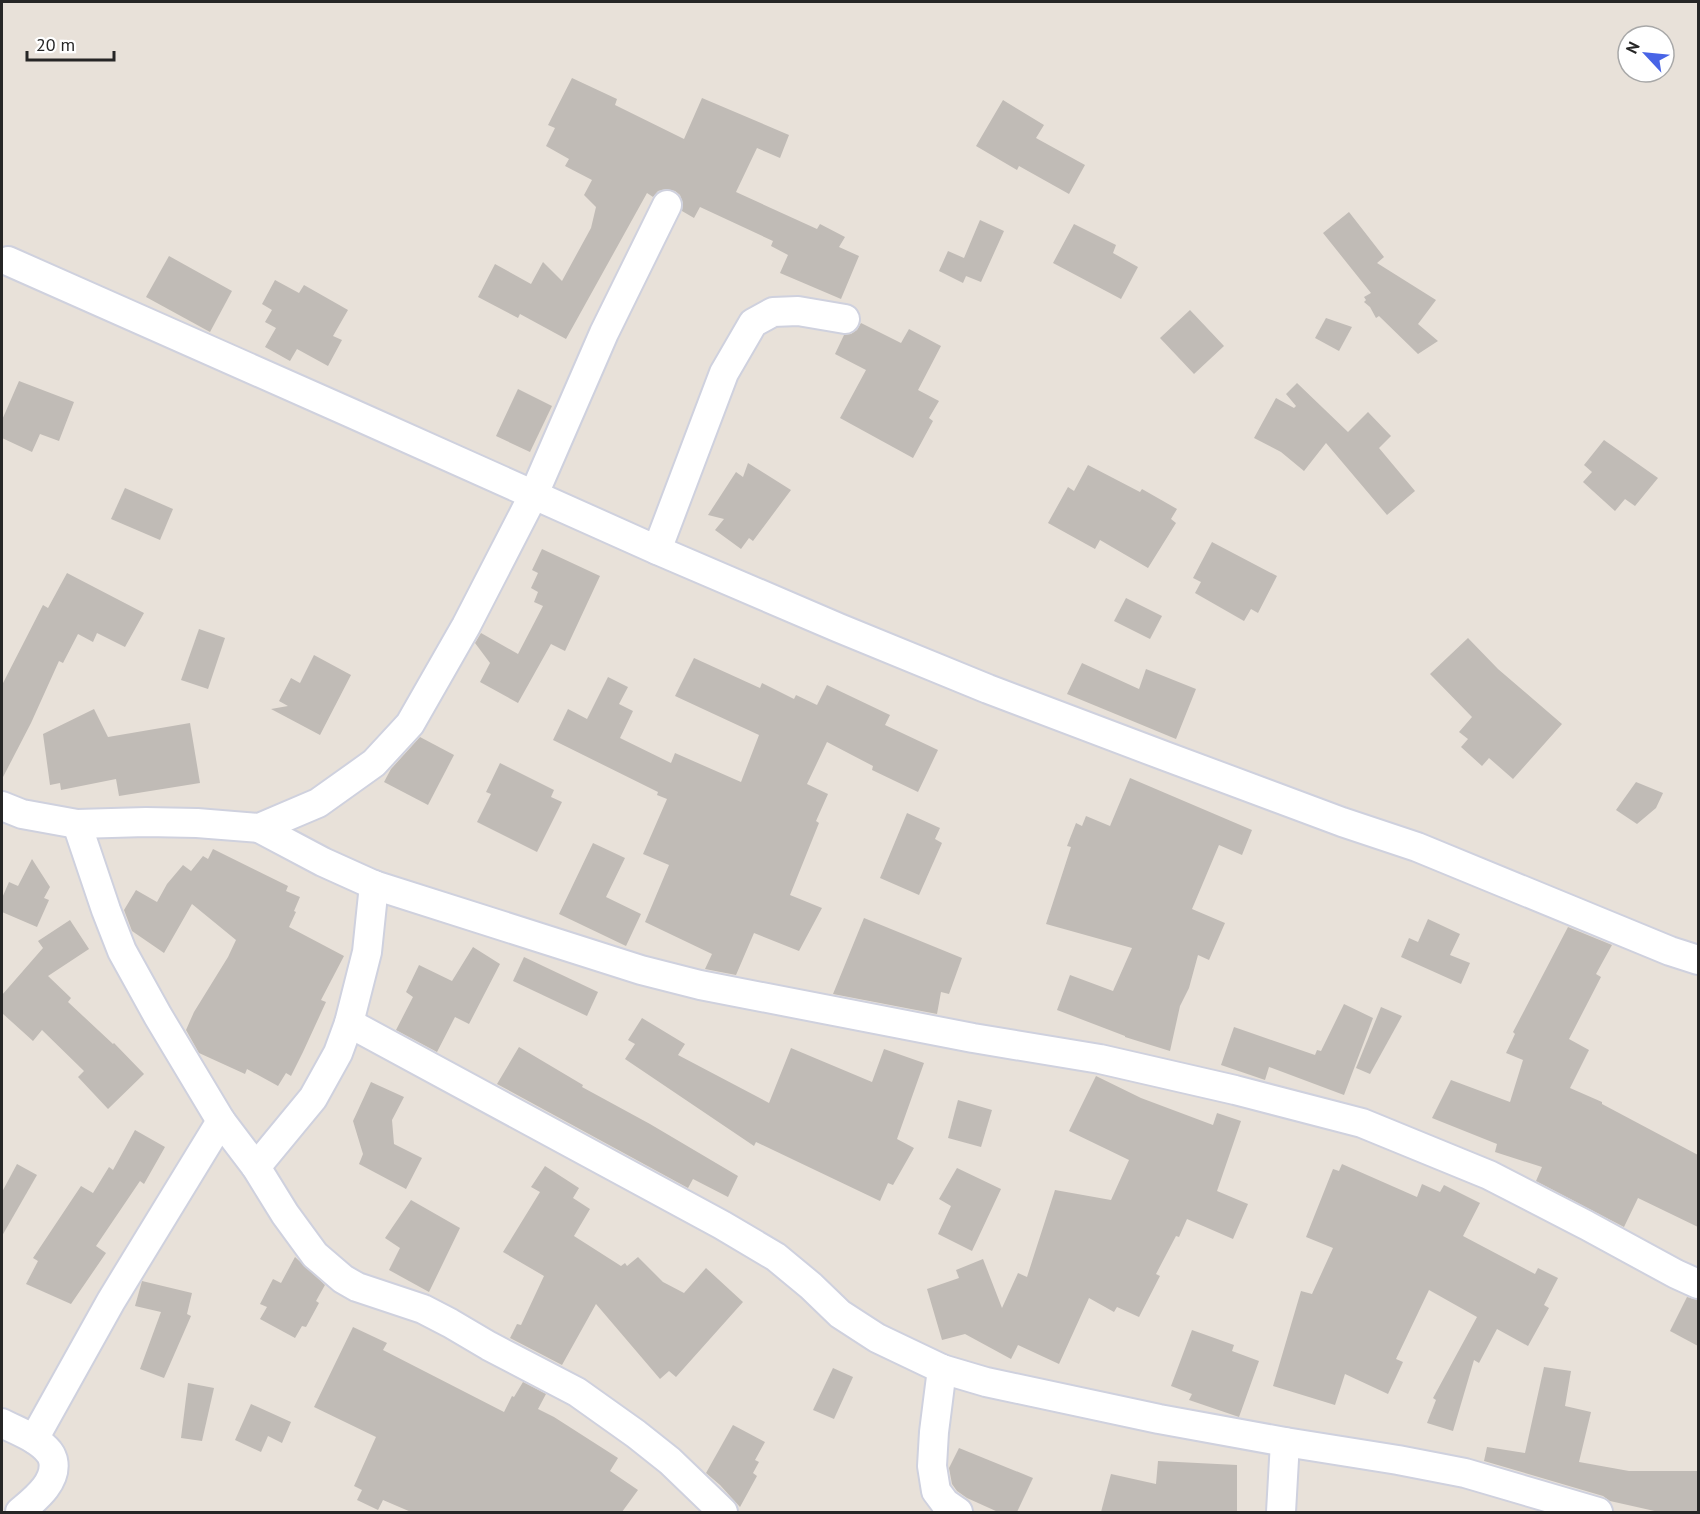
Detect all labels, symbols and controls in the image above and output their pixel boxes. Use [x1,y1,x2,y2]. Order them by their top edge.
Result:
scale bar [27,24,114,62]
north arrow [1616,24,1676,84]
text: 20 m [36,33,75,56]
text: N [1621,38,1644,57]

